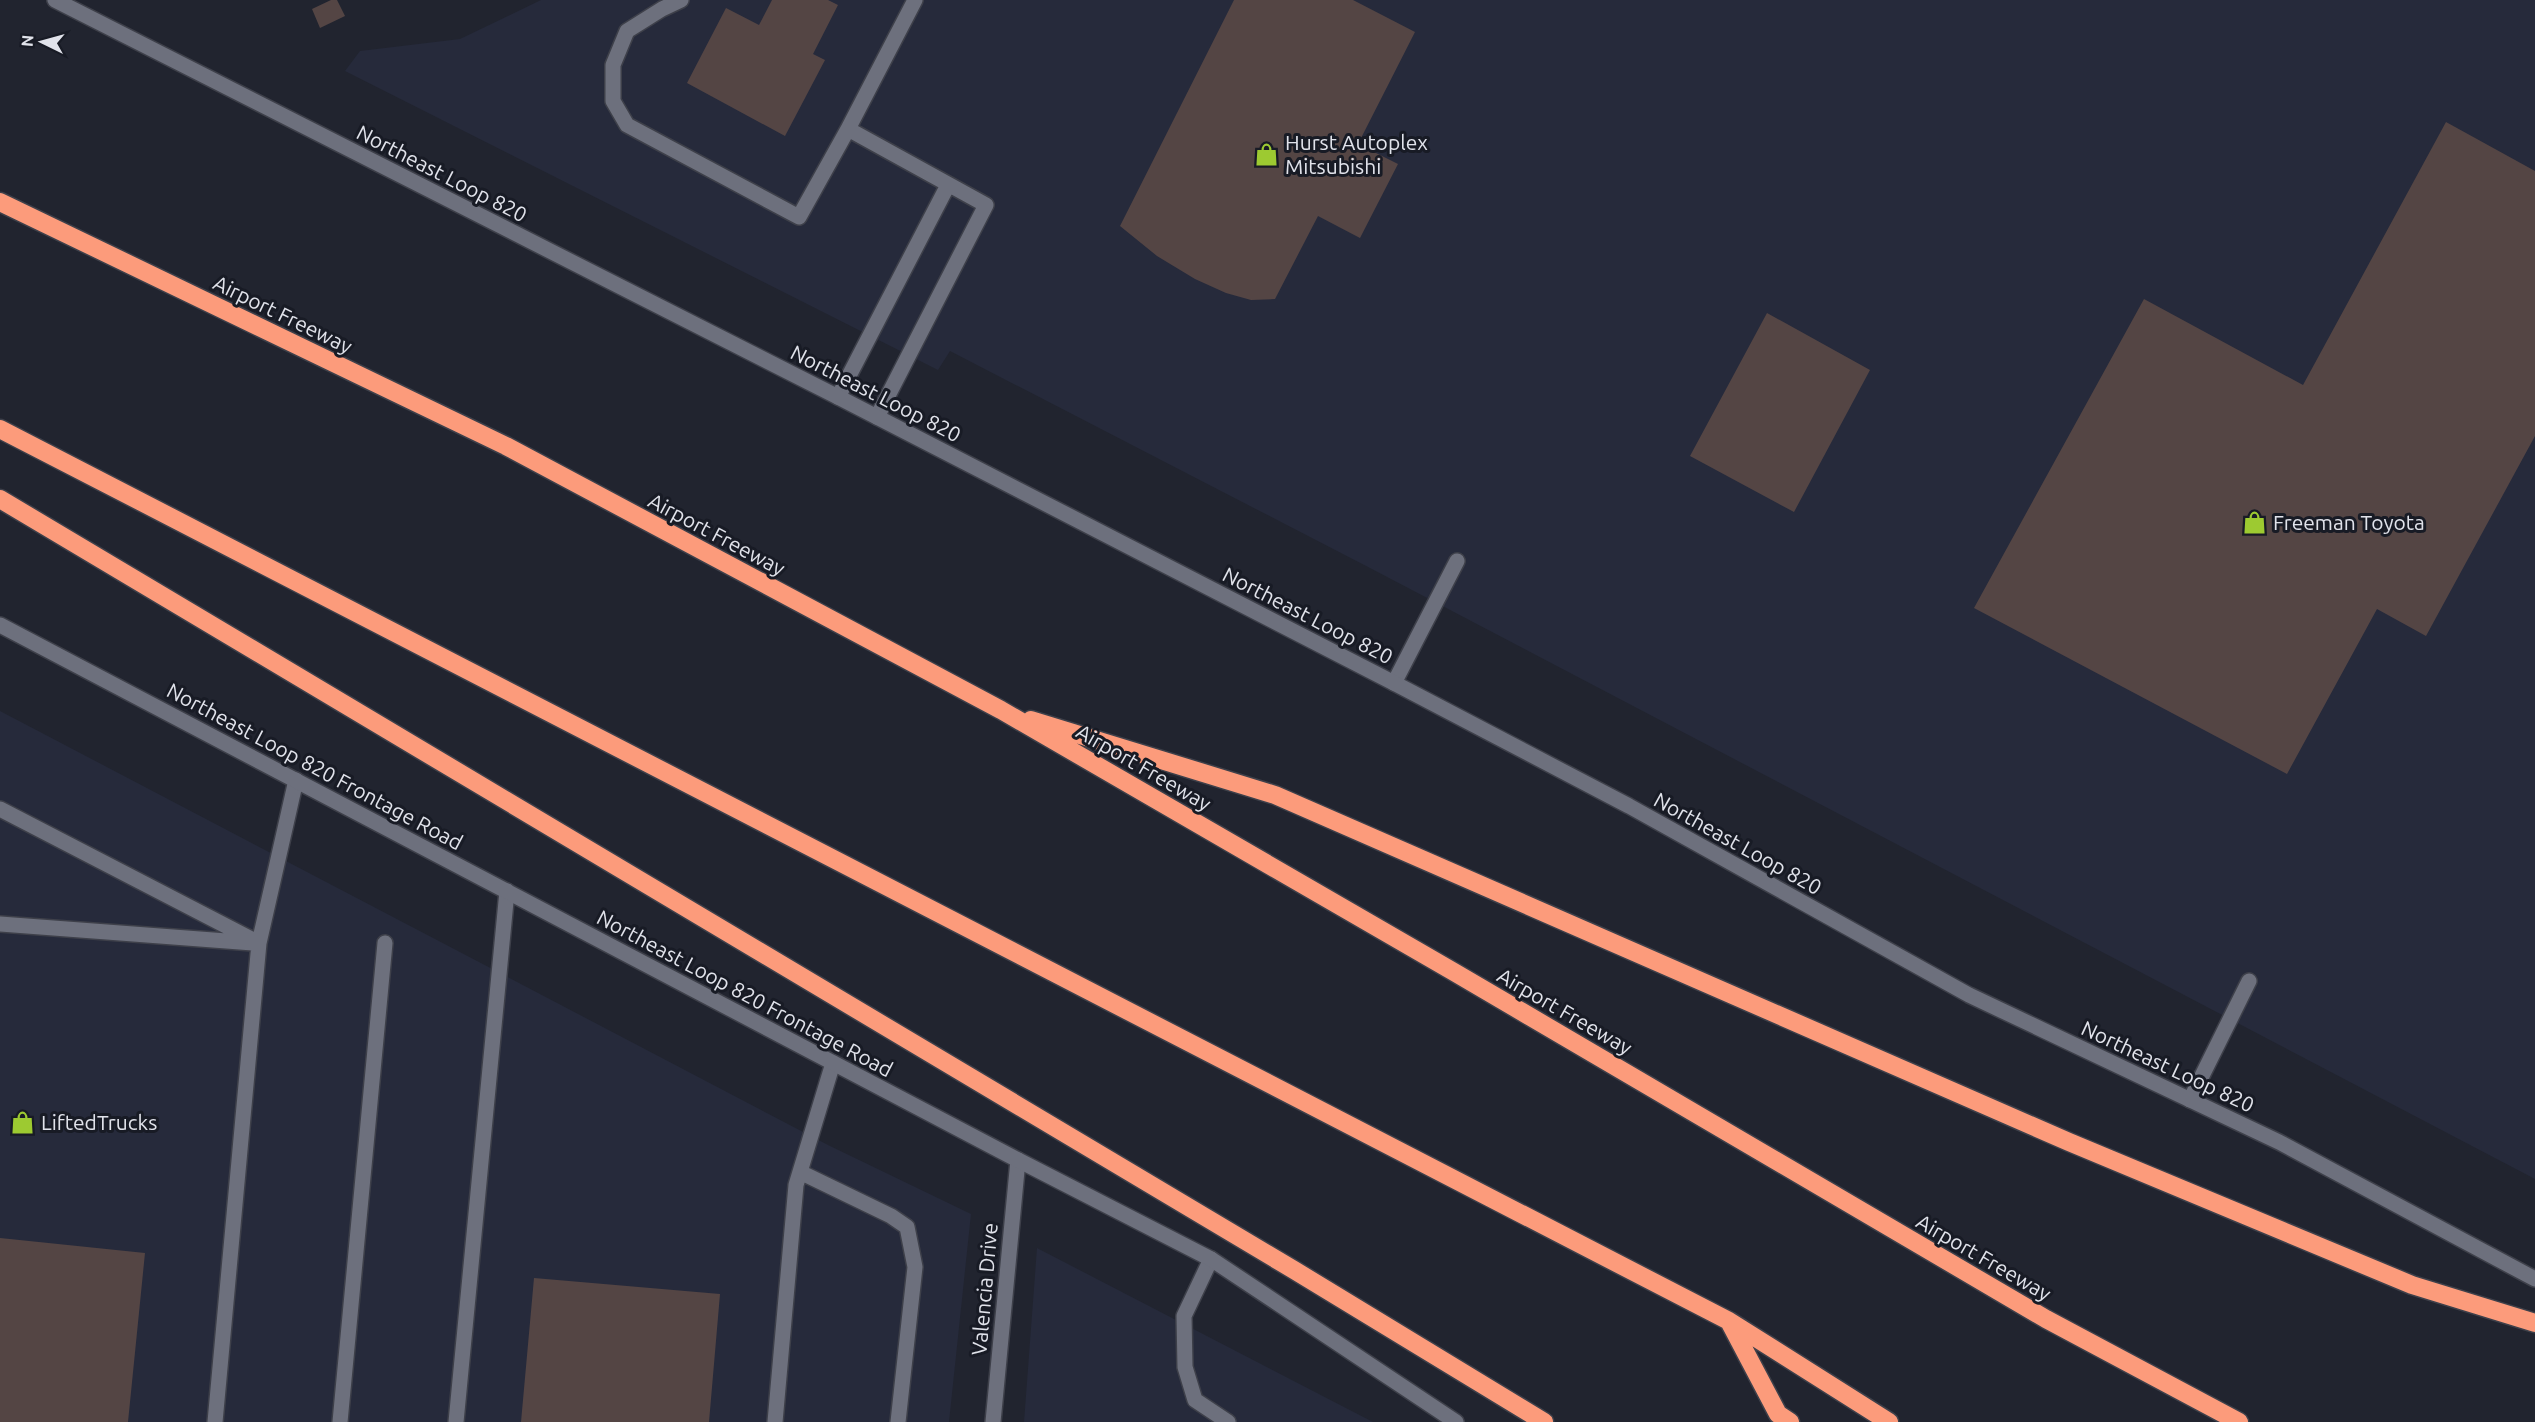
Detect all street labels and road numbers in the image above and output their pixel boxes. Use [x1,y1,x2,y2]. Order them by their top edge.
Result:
street label: Northeast Loop 820 [353,120,531,226]
street label: Airport Freeway [210,270,356,358]
street label: Northeast Loop 820 [787,340,965,446]
street label: Airport Freeway [645,488,789,580]
street label: Northeast Loop 820 [1219,562,1397,668]
street label: Northeast Loop 820 Frontage Road [163,678,467,854]
street label: Airport Freeway [1072,719,1216,815]
street label: Northeast Loop 820 [1650,787,1826,899]
street label: Northeast Loop 820 Frontage Road [593,905,897,1081]
street label: Airport Freeway [1493,963,1637,1059]
street label: Northeast Loop 820 [2078,1015,2258,1117]
street label: Airport Freeway [1912,1209,2056,1305]
street label: Valencia Drive [966,1222,1002,1356]

